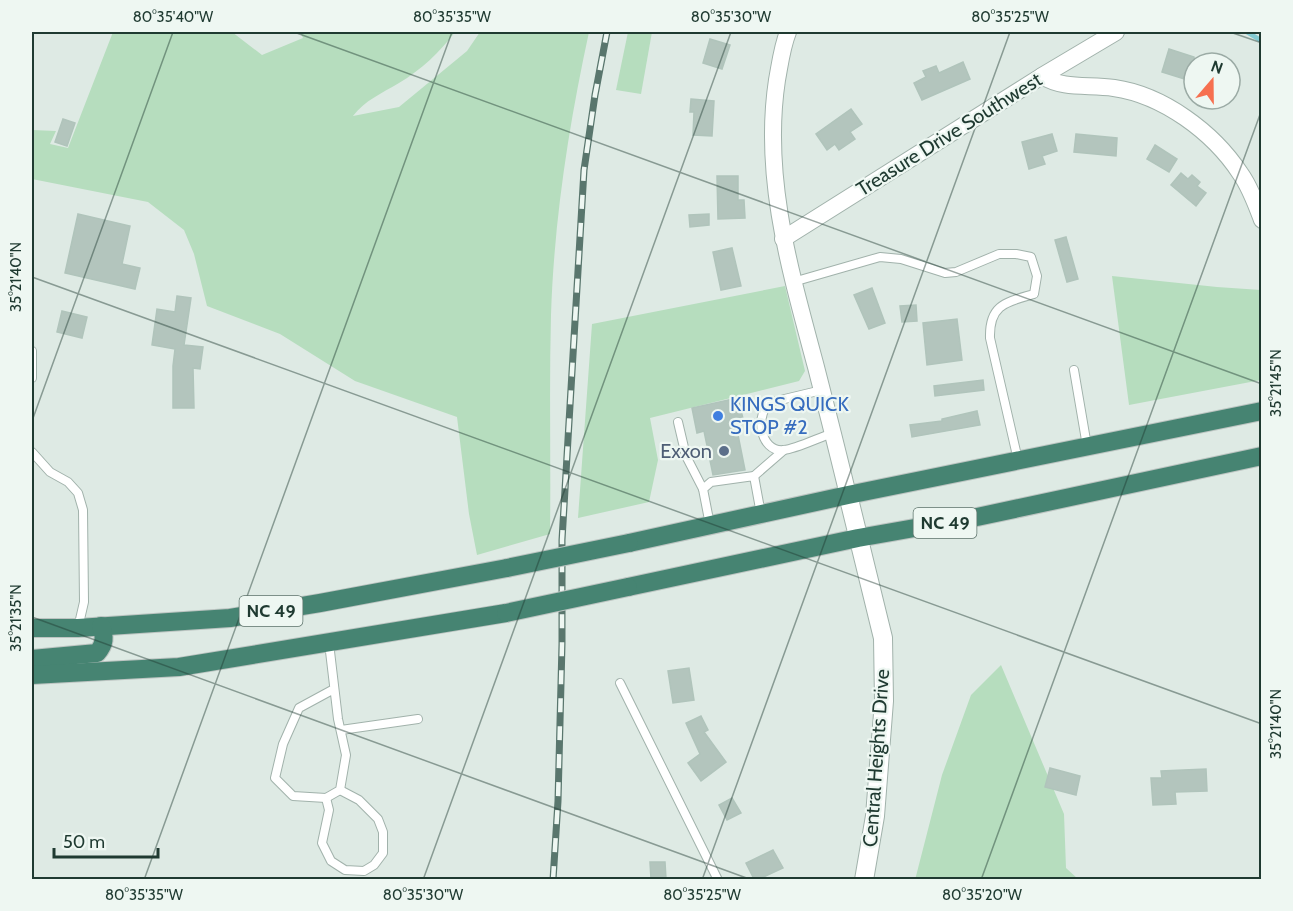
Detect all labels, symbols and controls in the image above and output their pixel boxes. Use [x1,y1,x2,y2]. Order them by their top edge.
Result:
text: 80°35'40"W [133,8,214,26]
text: 80°35'35"W [413,8,492,26]
text: 80°35'30"W [691,8,772,26]
text: 80°35'25"W [971,8,1050,26]
north arrow [1182,51,1242,111]
text: N [1208,57,1226,78]
street label: Treasure Drive Southwest [852,67,1046,201]
text: 35°21'40"N [7,242,25,312]
text: 35°21'45"N [1267,349,1285,417]
place label: KINGS QUICK STOP #2 [730,392,849,439]
marker: KINGS QUICK STOP #2 [711,409,725,423]
place label: Exxon [660,439,712,463]
marker: Exxon [717,444,731,458]
road number: NC 49 [914,508,976,538]
text: 35°21'35"N [7,584,25,652]
road number: NC 49 [240,596,302,626]
street label: Central Heights Drive [858,668,894,848]
text: 35°21'40"N [1267,689,1285,759]
scale bar [54,821,158,859]
text: 50 m [63,831,105,853]
text: 80°35'35"W [105,886,184,904]
text: 80°35'30"W [383,886,464,904]
text: 80°35'25"W [663,886,742,904]
text: 80°35'20"W [942,886,1023,904]

